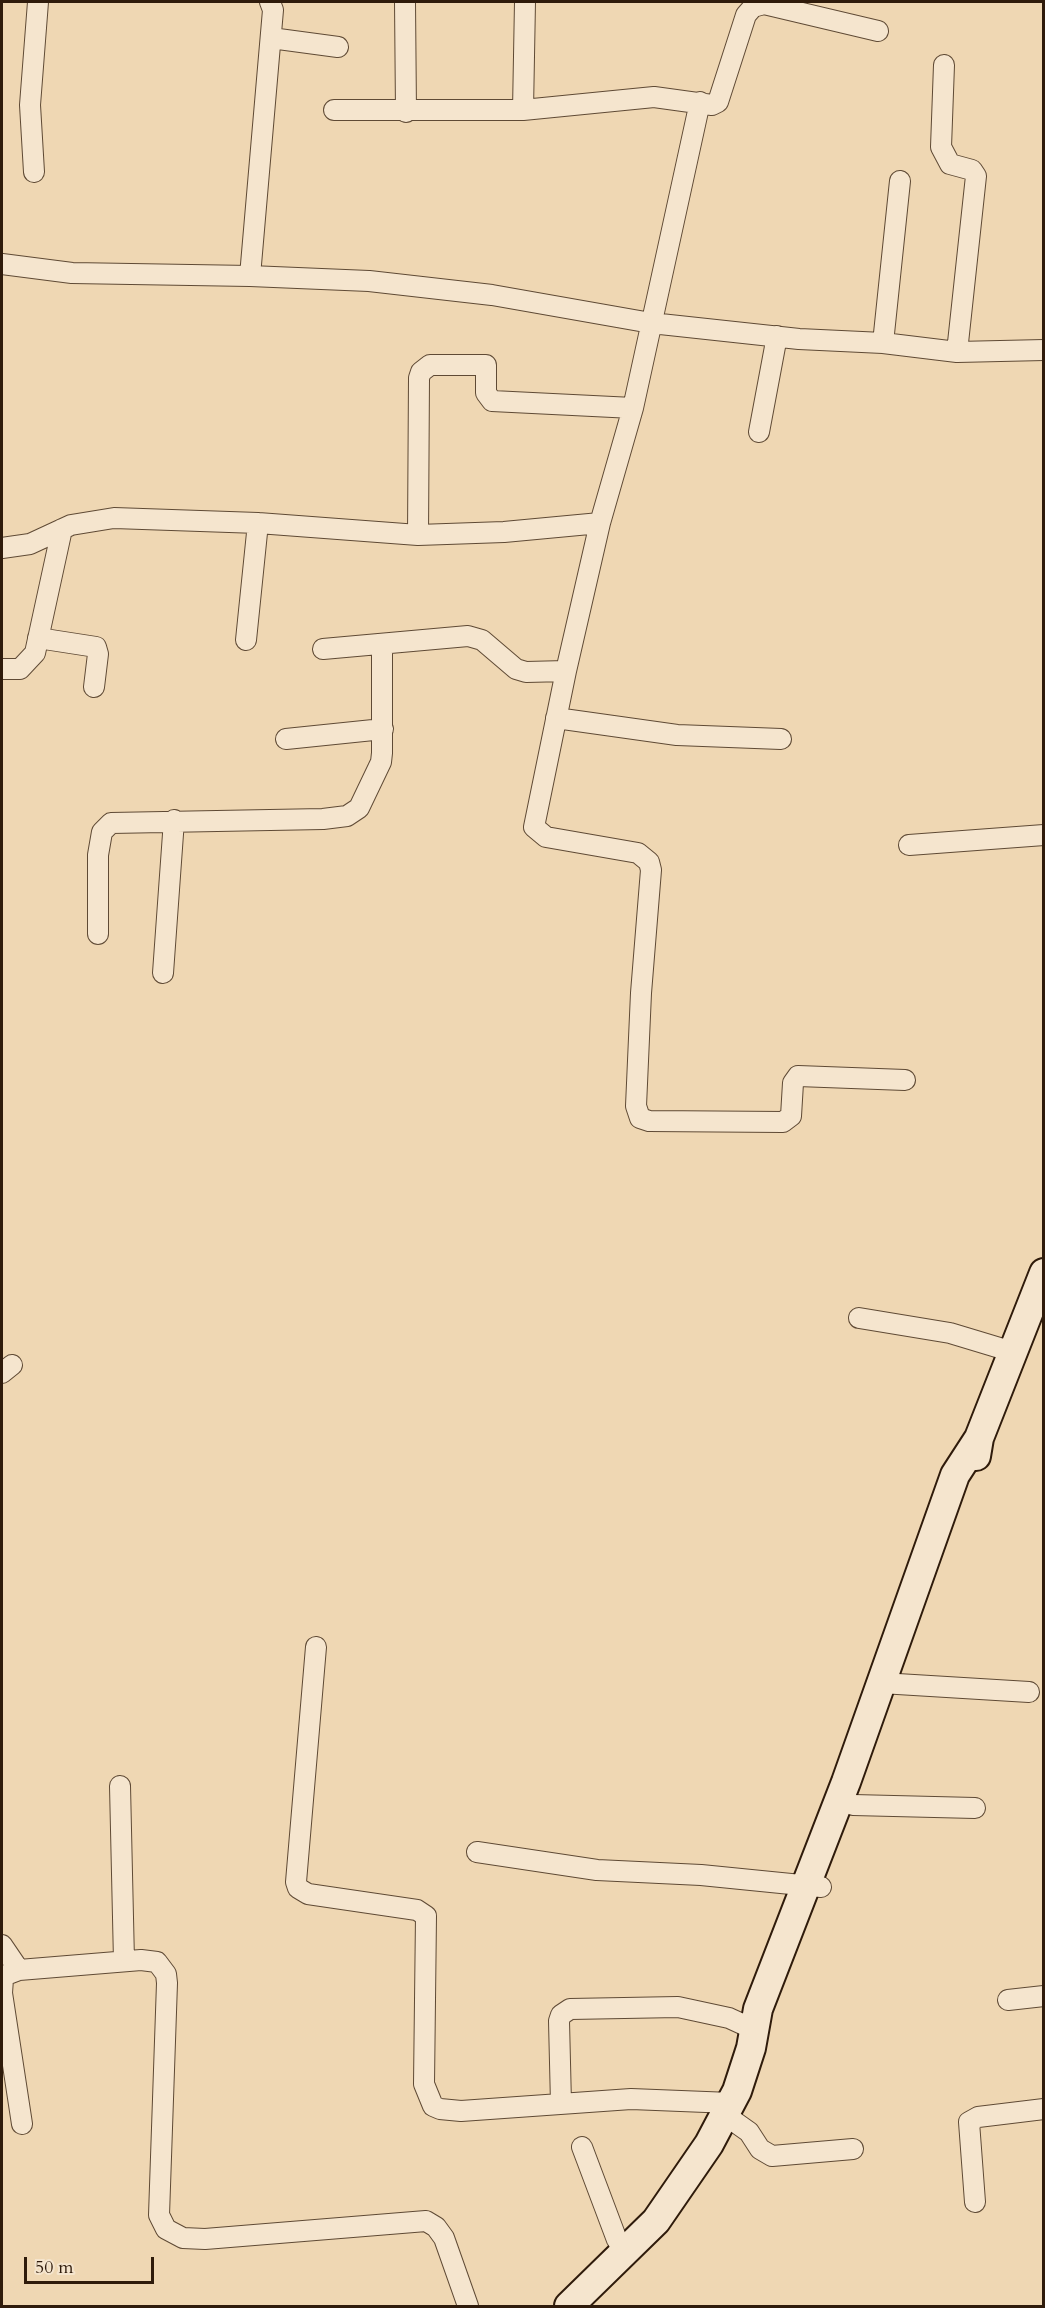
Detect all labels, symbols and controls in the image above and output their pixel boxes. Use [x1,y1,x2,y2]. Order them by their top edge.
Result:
scale bar [27,2245,158,2283]
text: 50 m [35,2255,74,2280]

